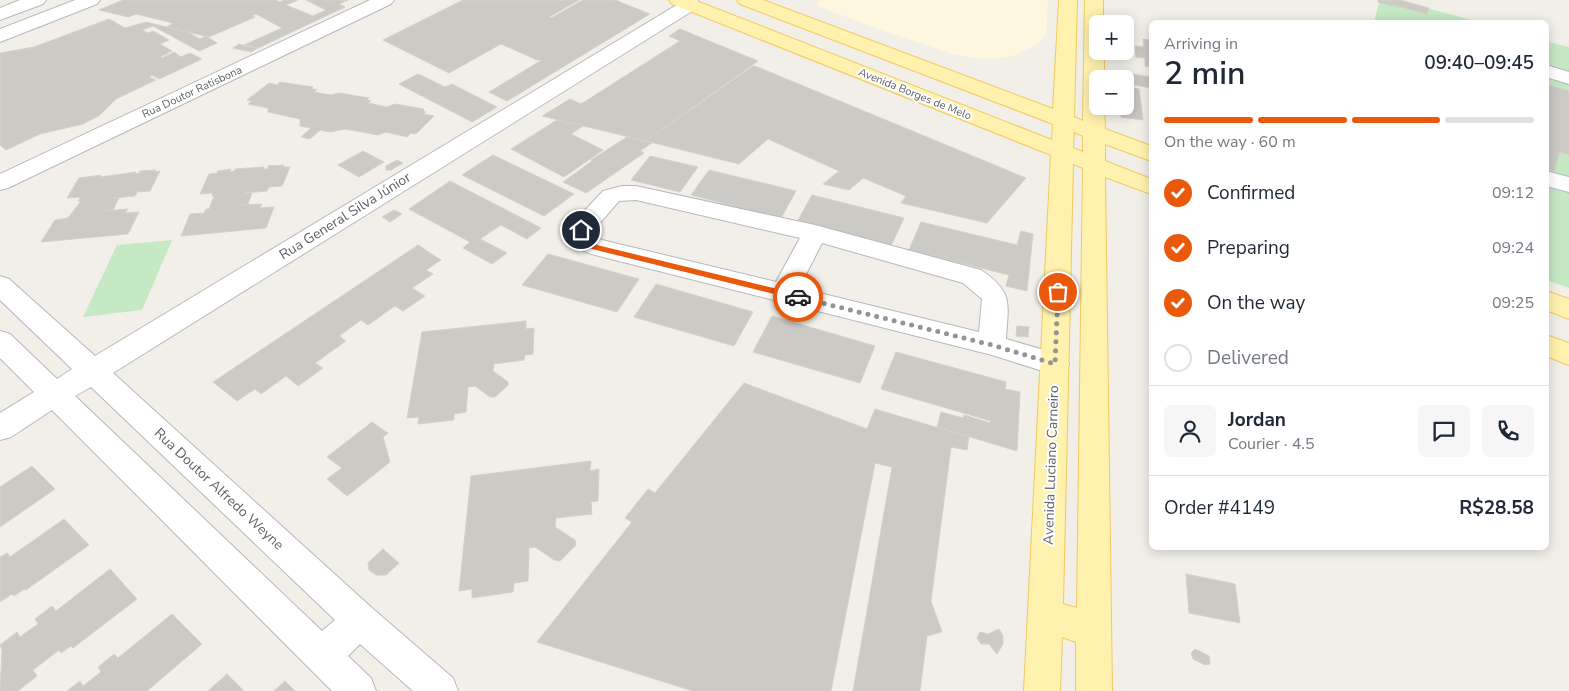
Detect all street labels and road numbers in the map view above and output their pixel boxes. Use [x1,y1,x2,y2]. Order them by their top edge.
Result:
street label: Rua Doutor Ratisbona [140,62,245,122]
street label: Avenida Borges de Melo [856,64,974,124]
street label: Rua General Silva Júnior [276,168,414,264]
street label: Avenida Luciano Carneiro [1039,385,1063,545]
street label: Rua Doutor Alfredo Weyne [150,424,288,554]

